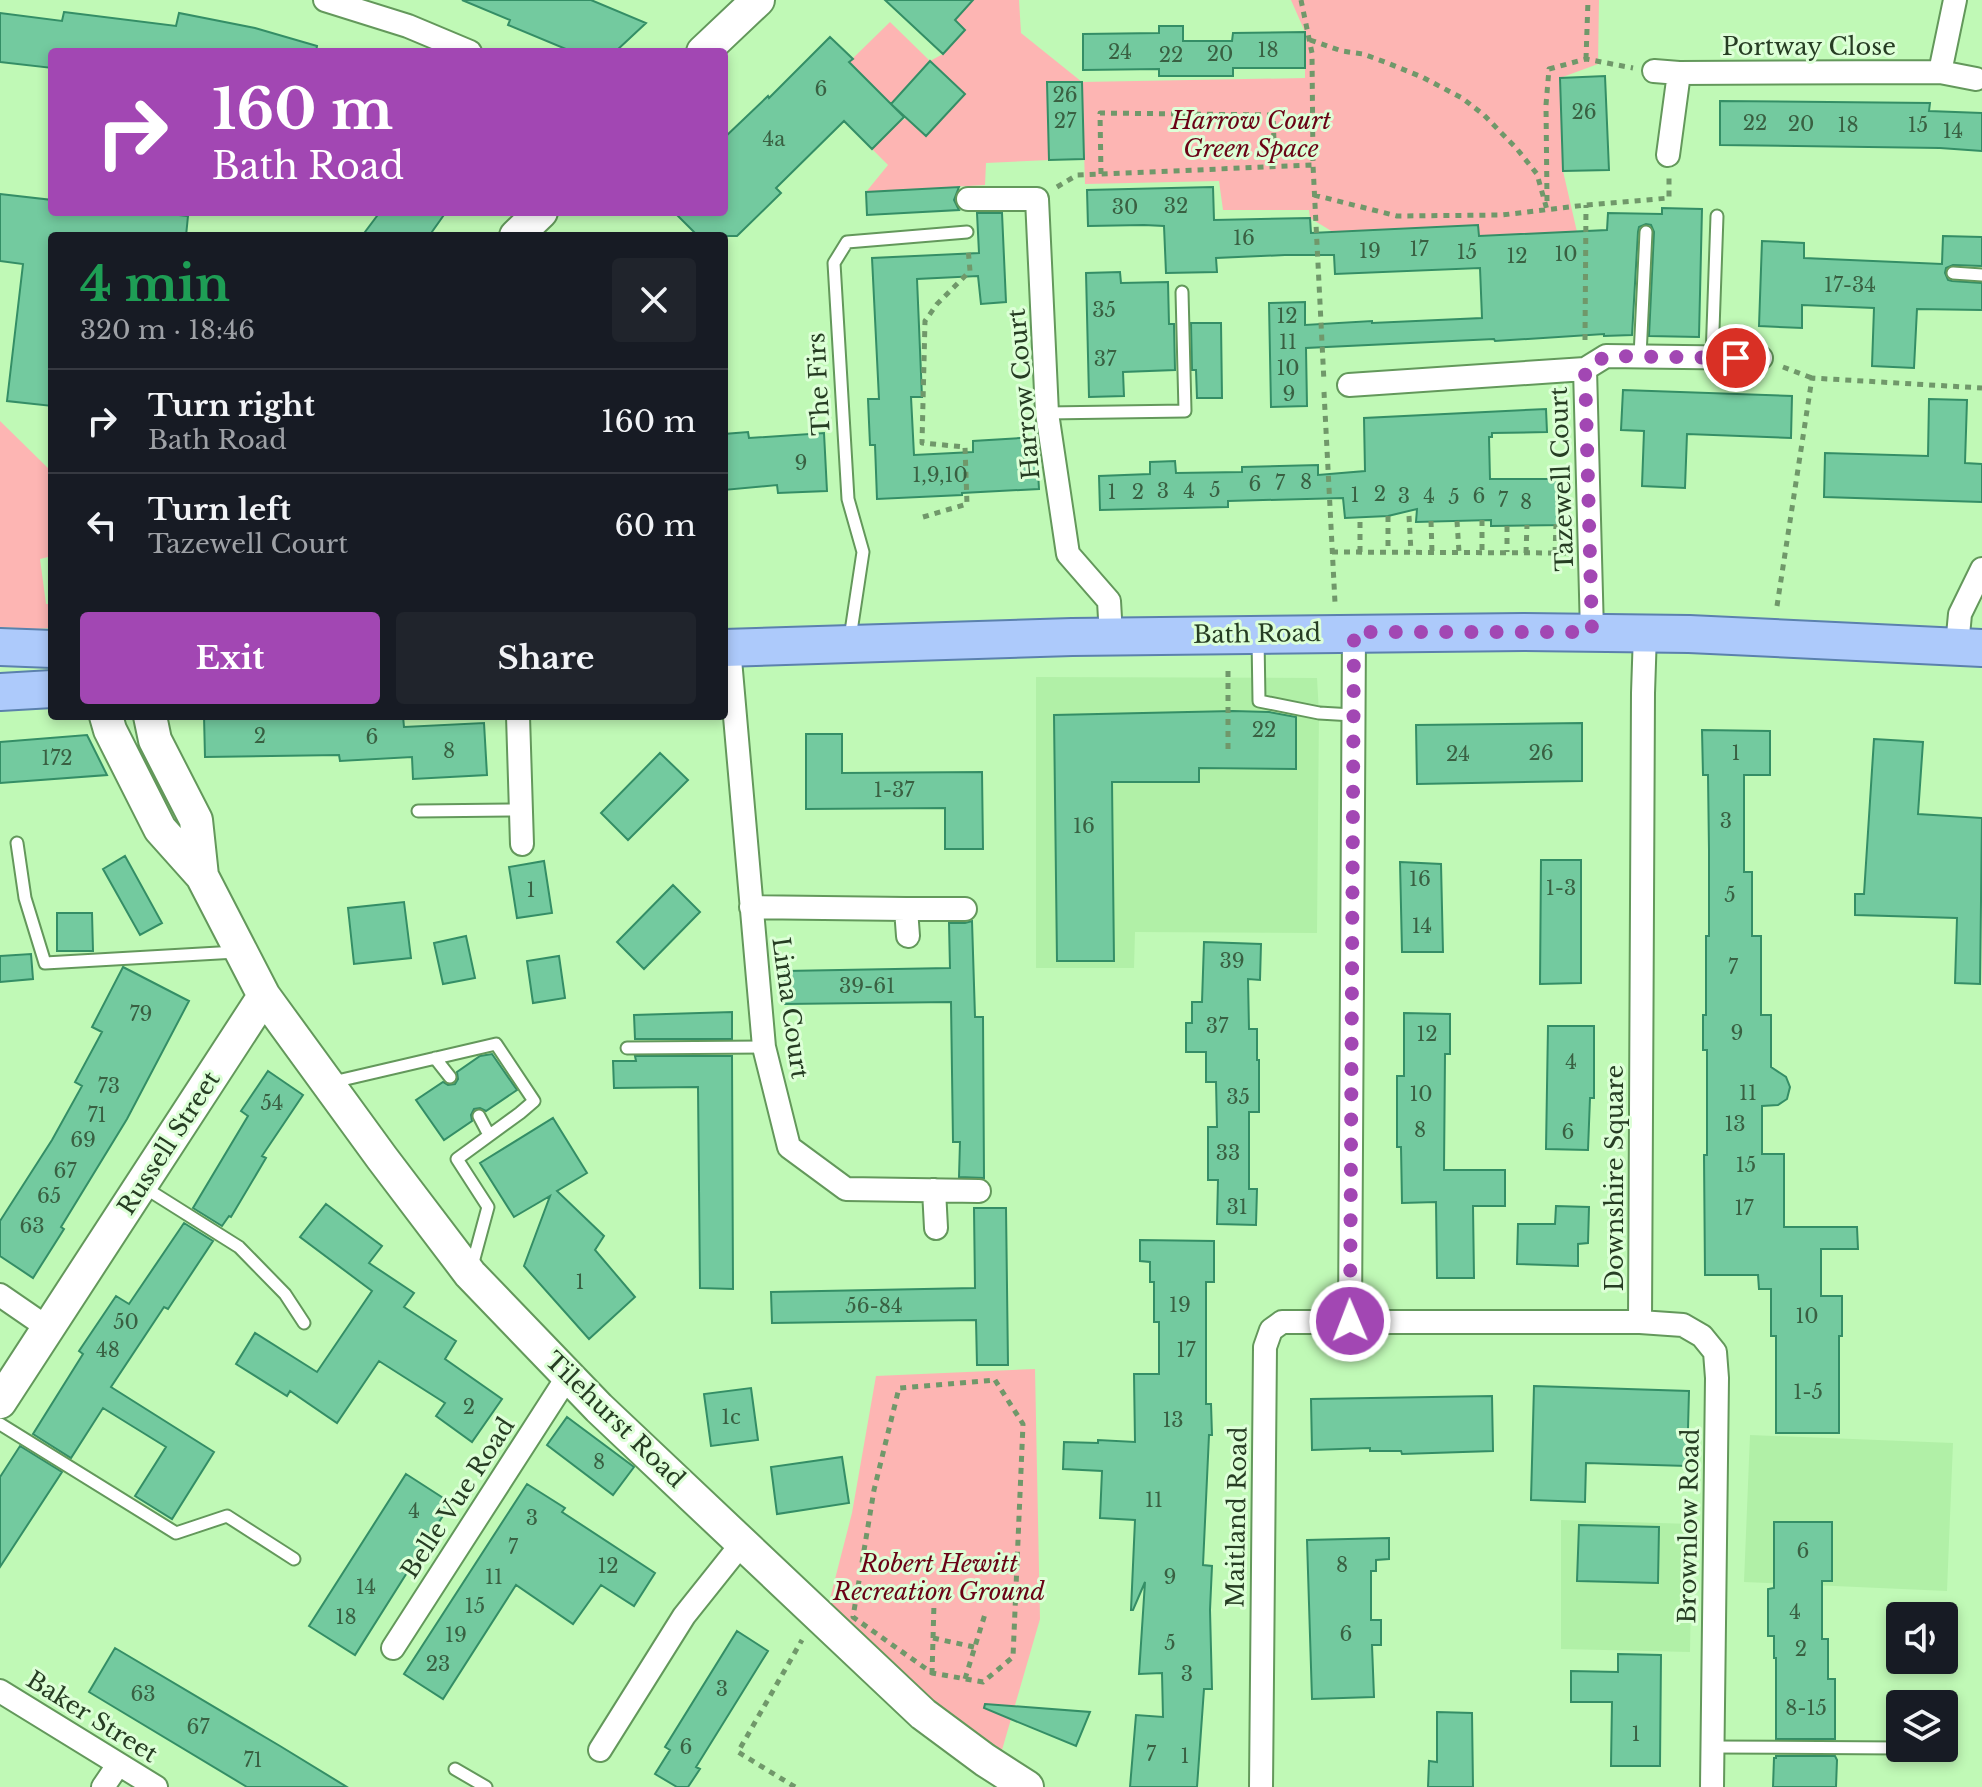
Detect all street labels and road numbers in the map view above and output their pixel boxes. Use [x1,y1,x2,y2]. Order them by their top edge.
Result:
street label: Portway Close [1722,32,1896,61]
street label: Harrow Court [1002,307,1045,481]
street label: The Firs [801,332,836,436]
street label: Tazewell Court [1544,386,1579,572]
street label: Bath Road [1193,618,1321,649]
street label: Lima Court [766,935,815,1081]
street label: Downshire Square [1600,1065,1629,1291]
street label: Russell Street [111,1066,226,1220]
street label: Tilehurst Road [539,1346,691,1494]
street label: Belle Vue Road [395,1412,520,1584]
street label: Maitland Road [1220,1426,1253,1608]
street label: Brownlow Road [1672,1428,1705,1624]
street label: Baker Street [21,1665,163,1768]

